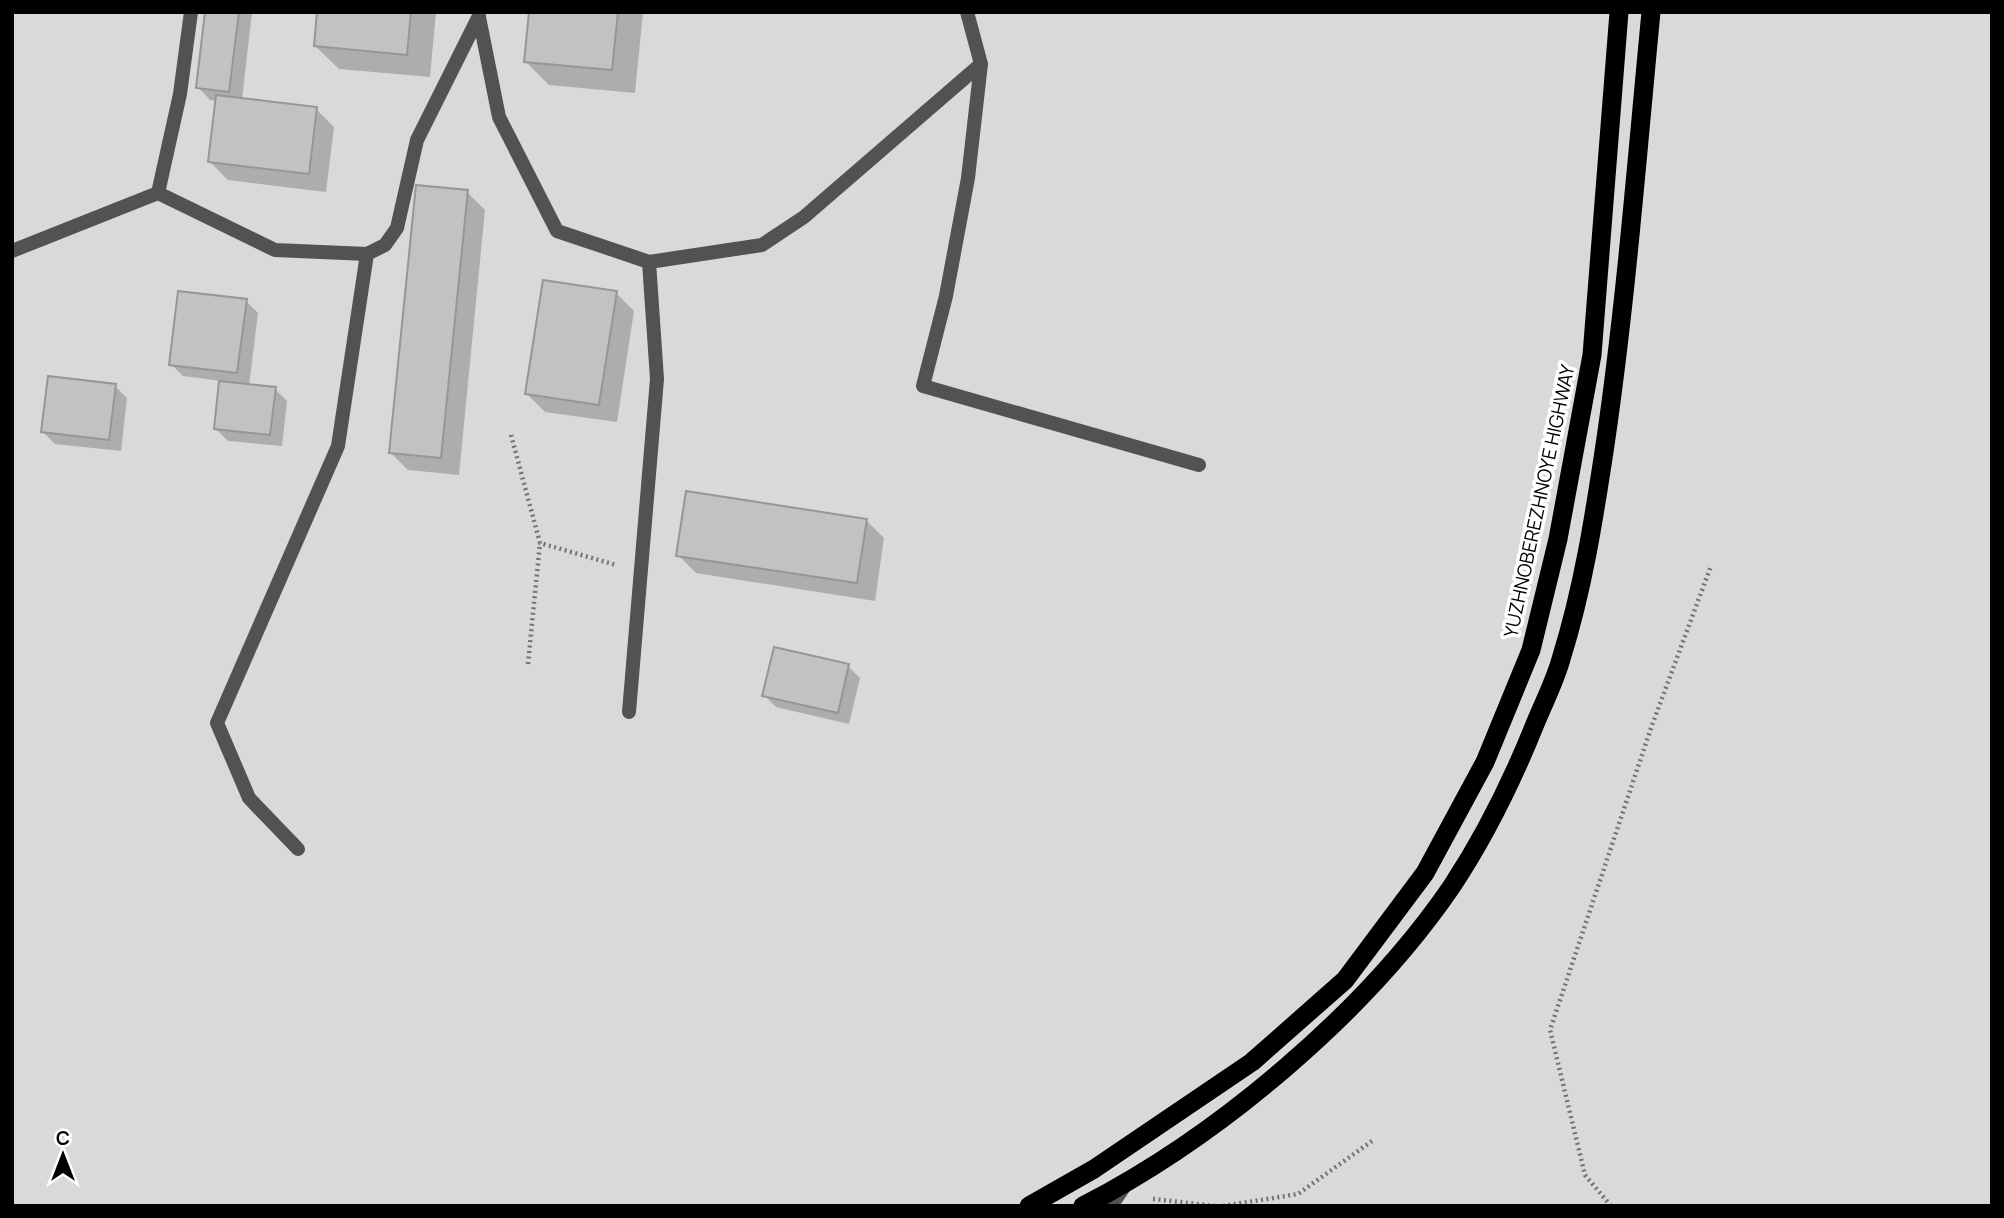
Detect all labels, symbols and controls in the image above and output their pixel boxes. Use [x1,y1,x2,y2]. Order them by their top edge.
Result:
street label: YUZHNOBEREZHNOYE HIGHWAY [1497,362,1581,640]
north arrow [28,1120,98,1190]
text: С [56,1125,70,1151]

